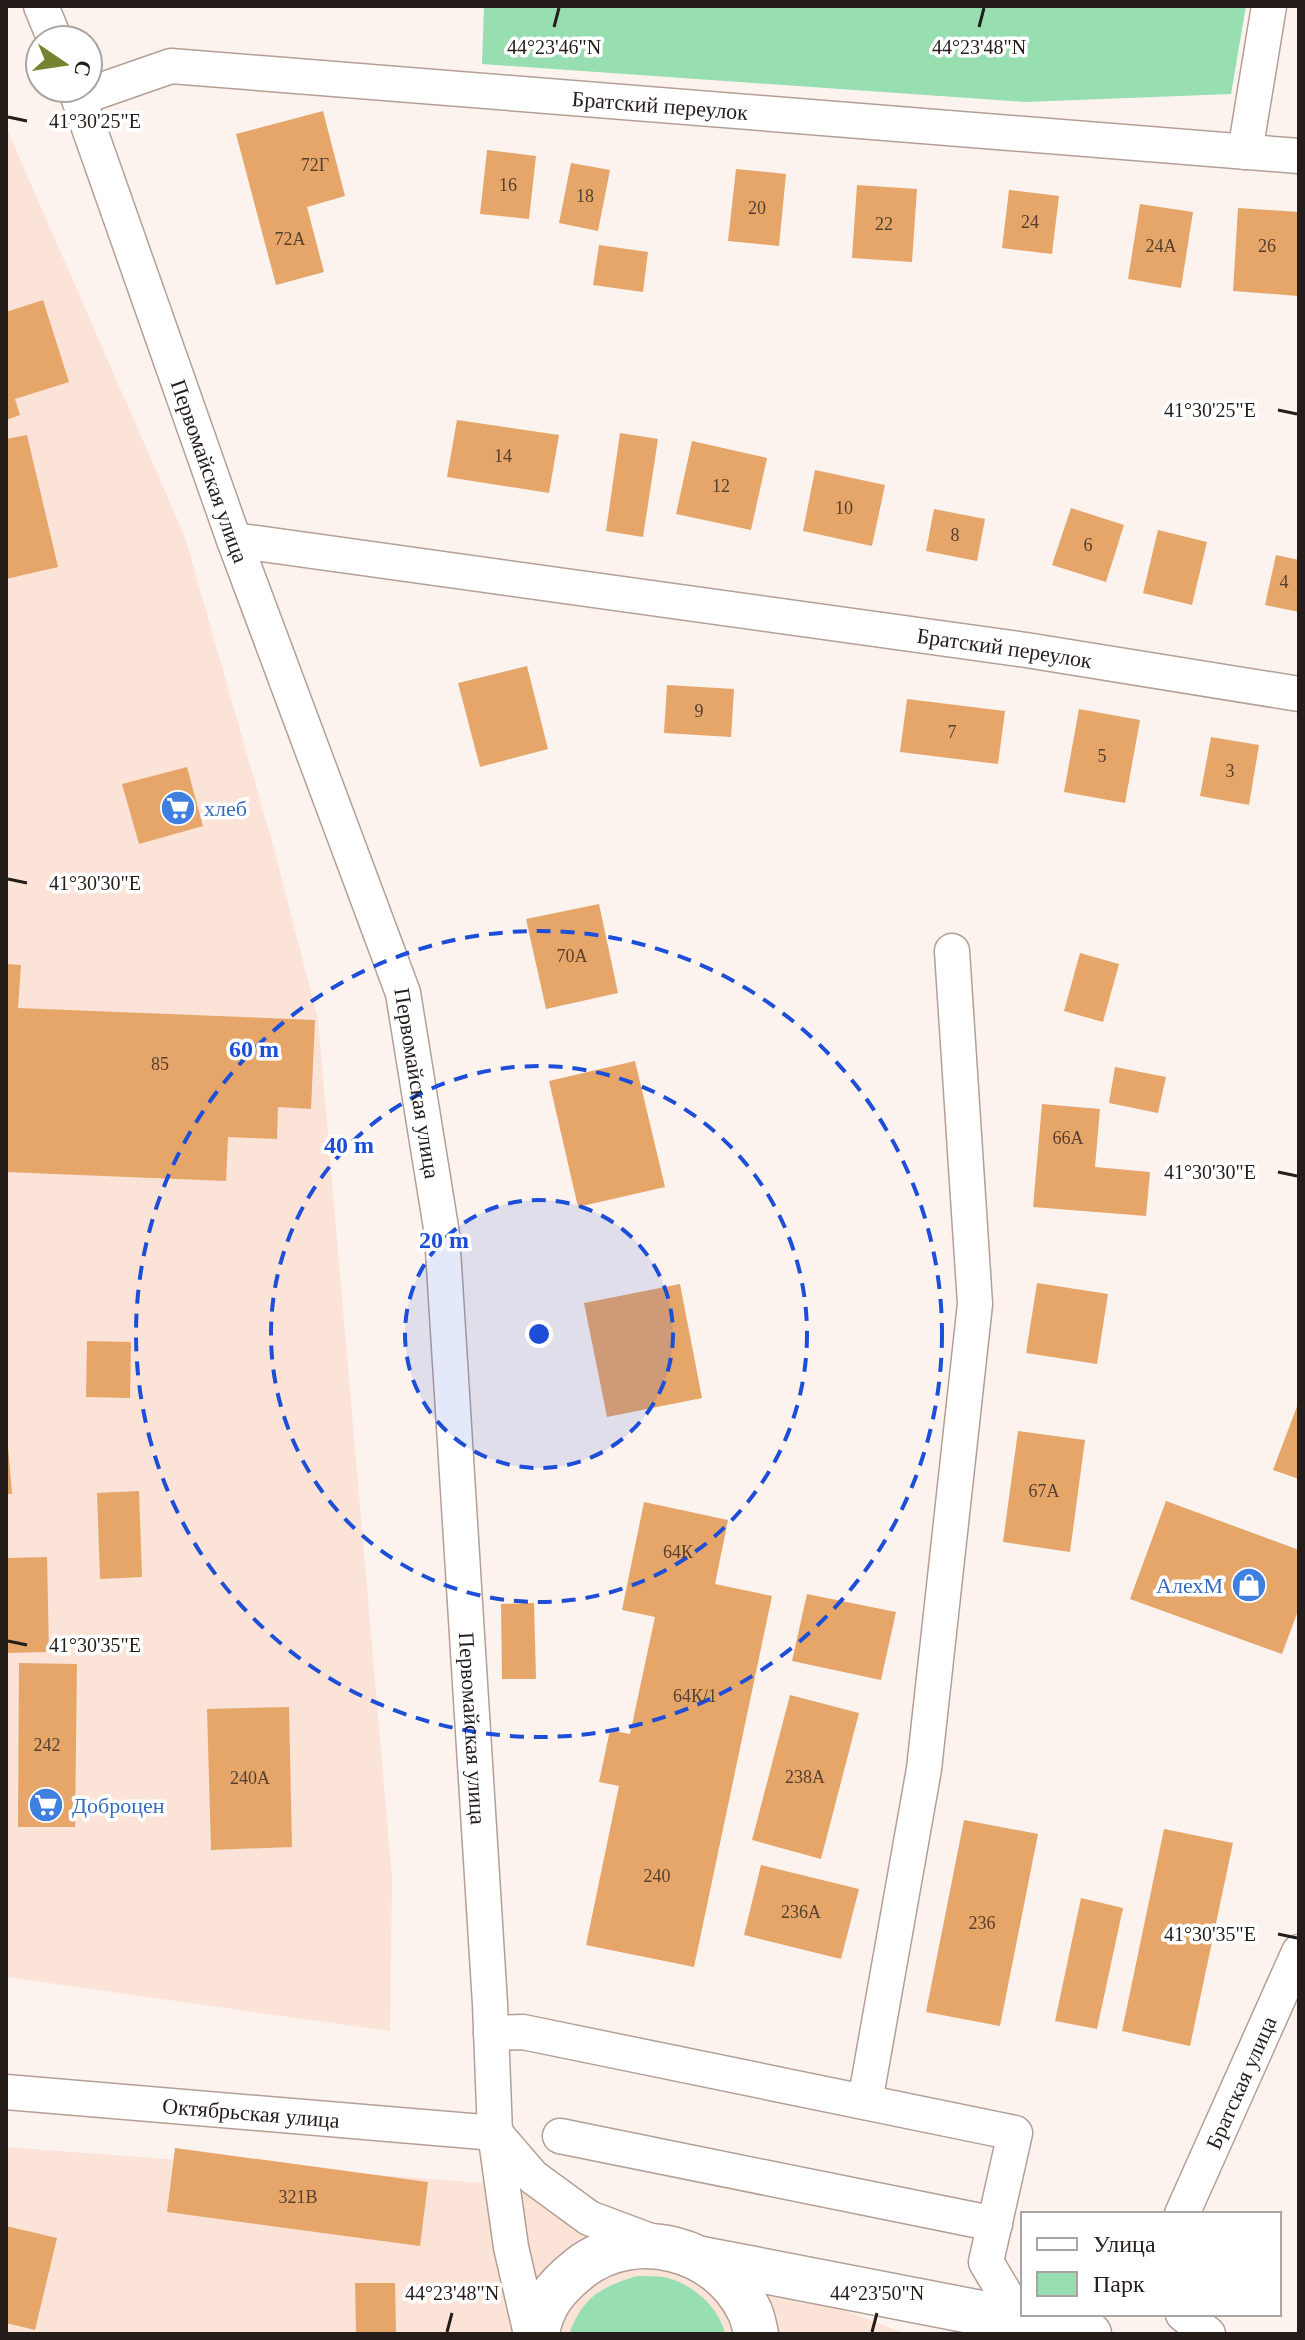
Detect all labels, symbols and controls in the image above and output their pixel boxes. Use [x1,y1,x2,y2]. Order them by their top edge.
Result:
north arrow [24,24,104,104]
text: 44°23'46"N [507,36,601,58]
text: 44°23'48"N [932,36,1026,58]
text: С [69,58,97,79]
street label: Братский переулок [571,86,749,125]
text: 41°30'25"E [49,110,141,132]
house number: 72Г [301,155,329,175]
house number: 16 [499,175,517,195]
house number: 18 [576,186,594,206]
house number: 20 [748,198,766,218]
house number: 24 [1021,212,1039,232]
house number: 22 [875,214,893,234]
house number: 72А [275,229,306,249]
house number: 24А [1146,236,1177,256]
house number: 26 [1258,236,1276,256]
street label: Первомайская улица [166,376,254,566]
text: 41°30'25"E [1164,399,1256,421]
house number: 14 [494,446,512,466]
house number: 12 [712,476,730,496]
house number: 10 [835,498,853,518]
house number: 8 [951,525,960,545]
house number: 6 [1084,535,1093,555]
house number: 4 [1280,572,1289,592]
street label: Братский переулок [915,622,1094,673]
house number: 9 [695,701,704,721]
house number: 7 [948,722,957,742]
house number: 5 [1098,746,1107,766]
house number: 3 [1226,761,1235,781]
supermarket icon: хлеб [159,789,197,827]
place label: хлеб [204,796,247,821]
text: 41°30'30"E [49,872,141,894]
house number: 70А [557,946,588,966]
street label: Первомайская улица [390,986,445,1181]
text: 60 m [229,1036,279,1062]
house number: 85 [151,1054,169,1074]
house number: 66А [1053,1128,1084,1148]
text: 40 m [324,1132,374,1158]
text: 41°30'30"E [1164,1161,1256,1183]
text: 20 m [419,1227,469,1253]
centre of rings [525,1320,553,1348]
house number: 67А [1029,1481,1060,1501]
house number: 64К [663,1542,694,1562]
shop icon: АлехМ [1230,1566,1268,1604]
place label: АлехМ [1156,1573,1223,1598]
street label: Первомайская улица [454,1631,491,1825]
text: 41°30'35"E [49,1634,141,1656]
house number: 64К/1 [673,1686,717,1706]
house number: 242 [34,1735,61,1755]
house number: 238А [785,1767,825,1787]
house number: 240А [230,1768,270,1788]
supermarket icon: Доброцен [27,1786,65,1824]
place label: Доброцен [72,1793,165,1818]
house number: 240 [644,1866,671,1886]
house number: 236А [781,1902,821,1922]
house number: 236 [969,1913,996,1933]
text: 41°30'35"E [1164,1923,1256,1945]
street label: Братская улица [1200,2012,1281,2153]
street label: Октябрьская улица [161,2093,341,2132]
house number: 321В [278,2187,318,2207]
legend [1021,2212,1281,2316]
text: Улица [1093,2231,1156,2257]
text: Парк [1093,2271,1145,2297]
text: 44°23'48"N [405,2282,499,2304]
text: 44°23'50"N [830,2282,924,2304]

